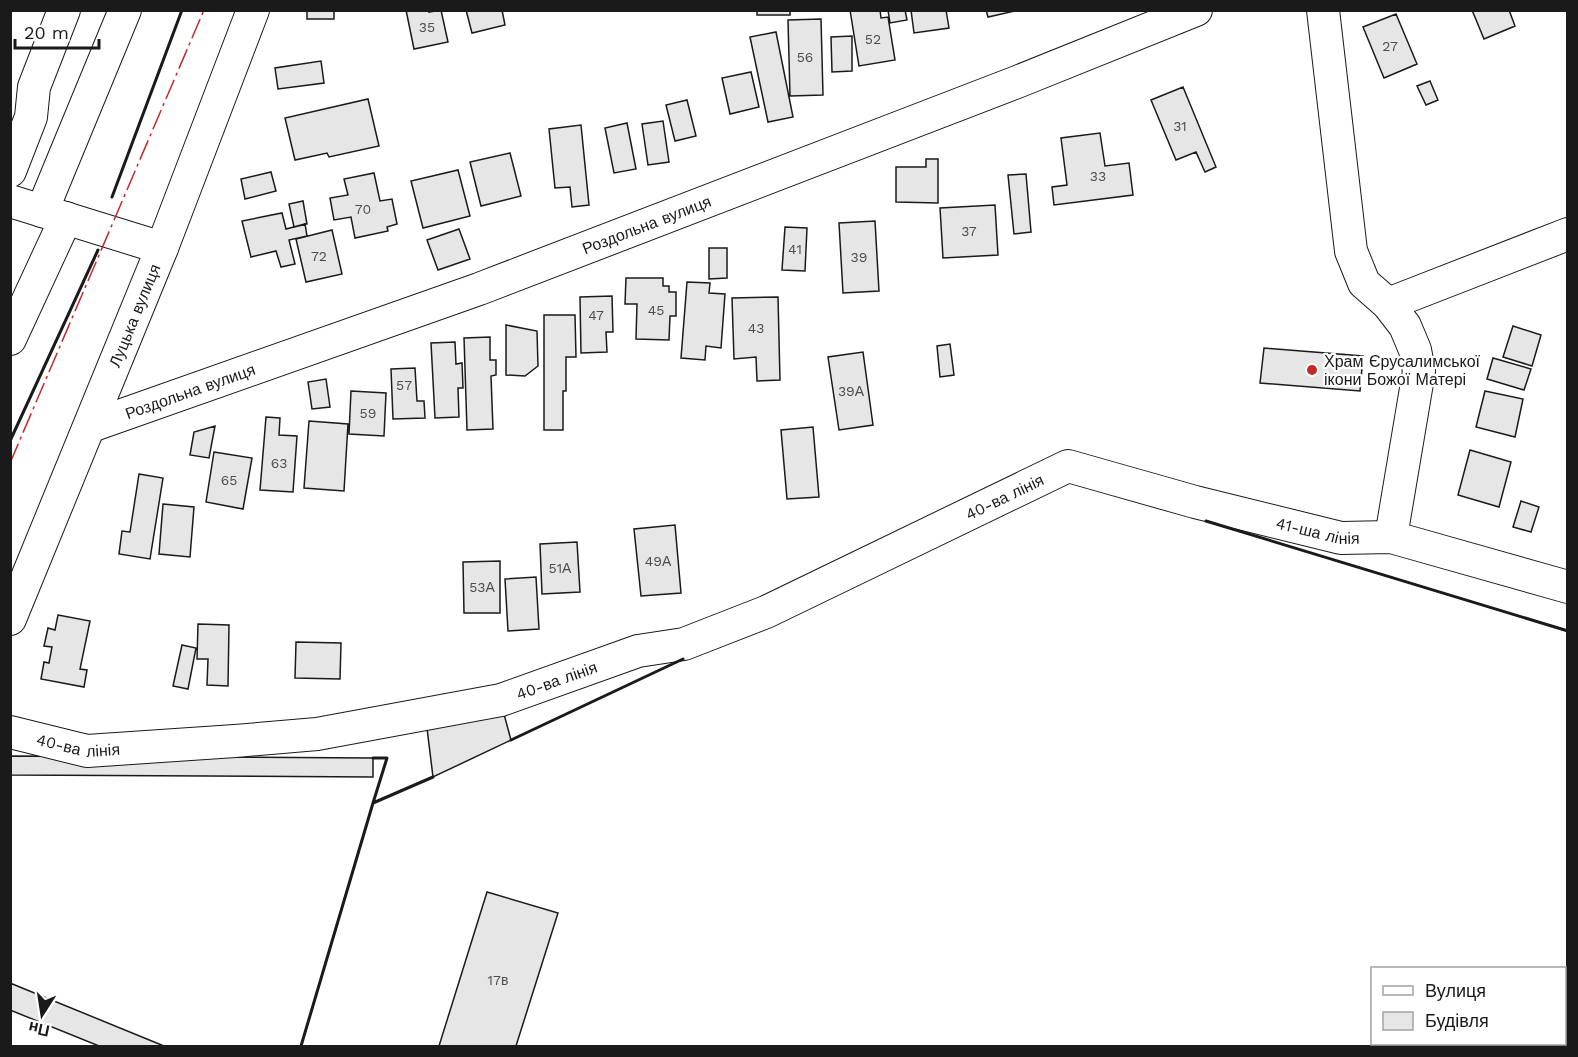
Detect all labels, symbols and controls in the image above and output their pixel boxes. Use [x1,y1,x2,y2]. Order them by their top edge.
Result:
scale bar [15,12,99,50]
house number: 35 [419,19,435,35]
text: 20 m [24,22,69,43]
house number: 52 [865,31,881,47]
house number: 27 [1382,38,1398,54]
house number: 56 [797,49,813,65]
house number: 31 [1173,118,1187,134]
house number: 33 [1090,168,1106,184]
street label: Роздольна вулиця [579,191,714,258]
house number: 70 [355,201,371,217]
house number: 37 [961,223,977,239]
house number: 41 [788,241,802,257]
house number: 72 [311,248,327,264]
house number: 39 [851,249,867,265]
street label: Луцька вулиця [105,261,164,370]
house number: 45 [648,302,664,318]
house number: 47 [588,307,604,323]
house number: 43 [748,320,764,336]
place label: Храм Єрусалимської ікони Божої Матері [1324,352,1481,389]
street label: Роздольна вулиця [123,359,257,423]
marker: Храм Єрусалимської ікони Божої Матері [1305,363,1319,377]
house number: 57 [396,377,412,393]
house number: 39А [838,383,865,399]
house number: 59 [360,405,376,421]
house number: 63 [271,455,287,471]
street label: 40-ва лінія [962,470,1047,524]
house number: 65 [221,472,237,488]
street label: 41-ша лінія [1274,513,1360,548]
house number: 49А [645,553,672,569]
house number: 51А [549,560,572,576]
house number: 53А [469,579,495,595]
street label: 40-ва лінія [513,657,600,703]
street label: 40-ва лінія [35,729,121,761]
legend [1371,967,1566,1045]
house number: 17в [488,972,508,988]
text: Вулиця [1425,980,1486,1001]
north arrow [12,985,72,1045]
text: Будівля [1425,1010,1489,1031]
text: Пн [27,1018,51,1041]

